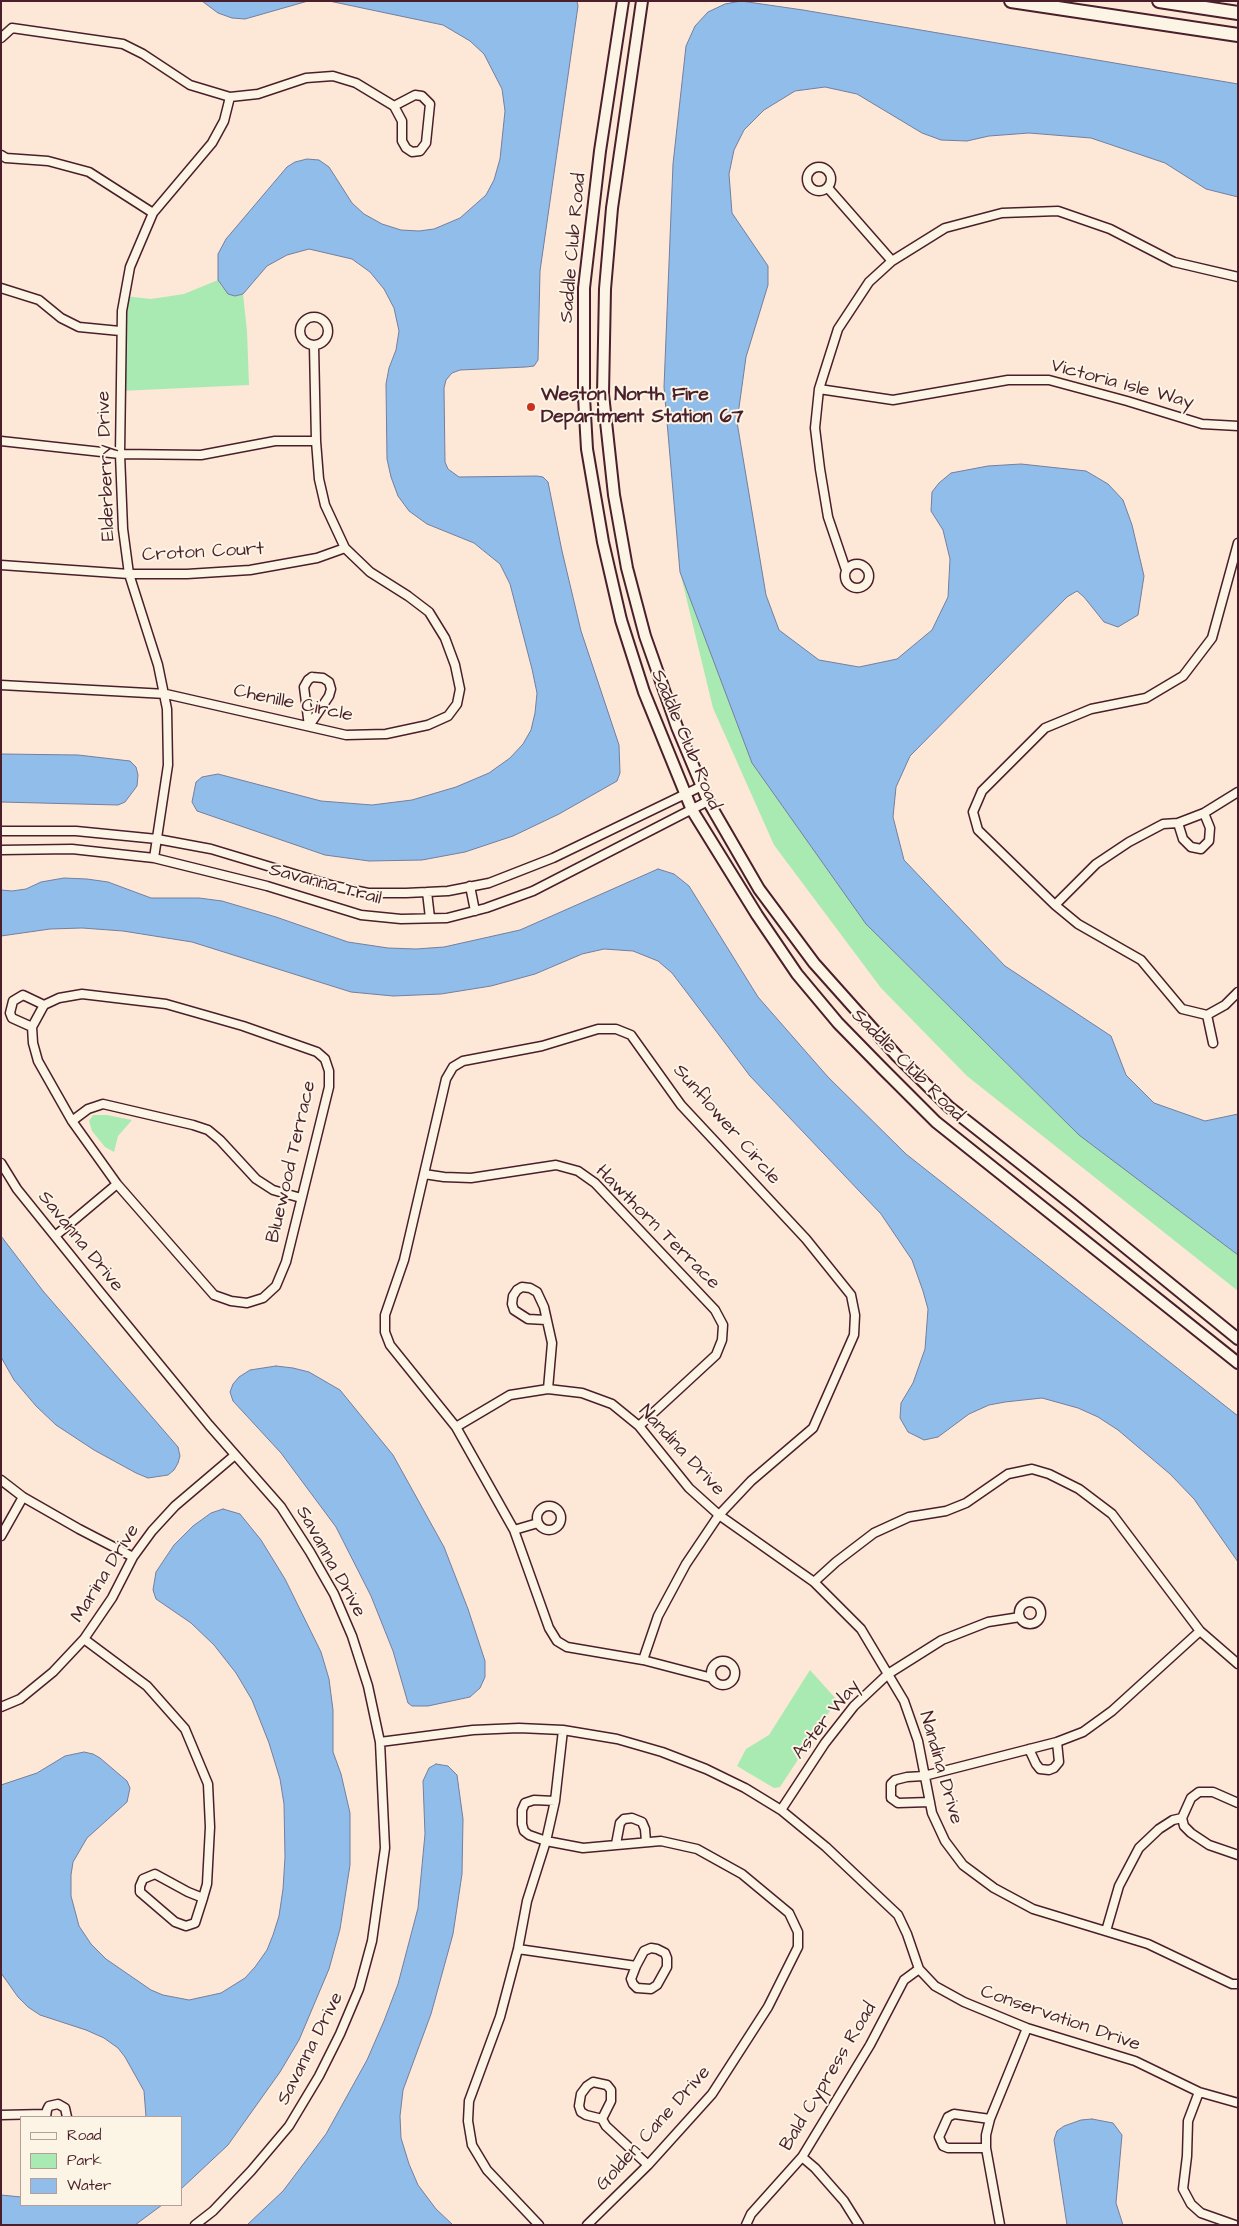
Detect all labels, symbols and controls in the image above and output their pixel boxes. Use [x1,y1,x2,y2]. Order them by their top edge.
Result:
street label: Saddle Club Road [556,172,592,324]
street label: Victoria Isle Way [1048,355,1196,415]
place label: Weston North Fire Department Station 67 [541,385,743,429]
street label: Elderberry Drive [93,390,121,542]
marker: Weston North Fire Department Station 67 [525,401,537,413]
street label: Croton Court [141,538,265,568]
street label: Saddle Club Road [645,666,725,814]
street label: Chenille Circle [231,680,355,728]
street label: Savanna Trail [266,859,384,911]
street label: Saddle Club Road [846,1005,968,1127]
street label: Sunflower Circle [667,1060,785,1190]
street label: Bluewood Terrace [262,1079,322,1245]
street label: Hawthorn Terrace [590,1161,724,1295]
street label: Savanna Drive [32,1187,128,1297]
street label: Nandina Drive [633,1401,729,1501]
street label: Savanna Drive [290,1502,370,1622]
street label: Marina Drive [67,1521,145,1627]
street label: Aster Way [788,1676,866,1764]
street label: Nandina Drive [913,1709,967,1827]
street label: Conservation Drive [977,1981,1143,2057]
street label: Savanna Drive [273,1989,349,2109]
street label: Bald Cypress Road [776,1999,882,2155]
street label: Golden Cane Drive [592,2062,716,2196]
legend [20,2116,182,2206]
text: Road [67,2125,101,2146]
text: Park [67,2150,102,2171]
text: Water [67,2175,111,2196]

